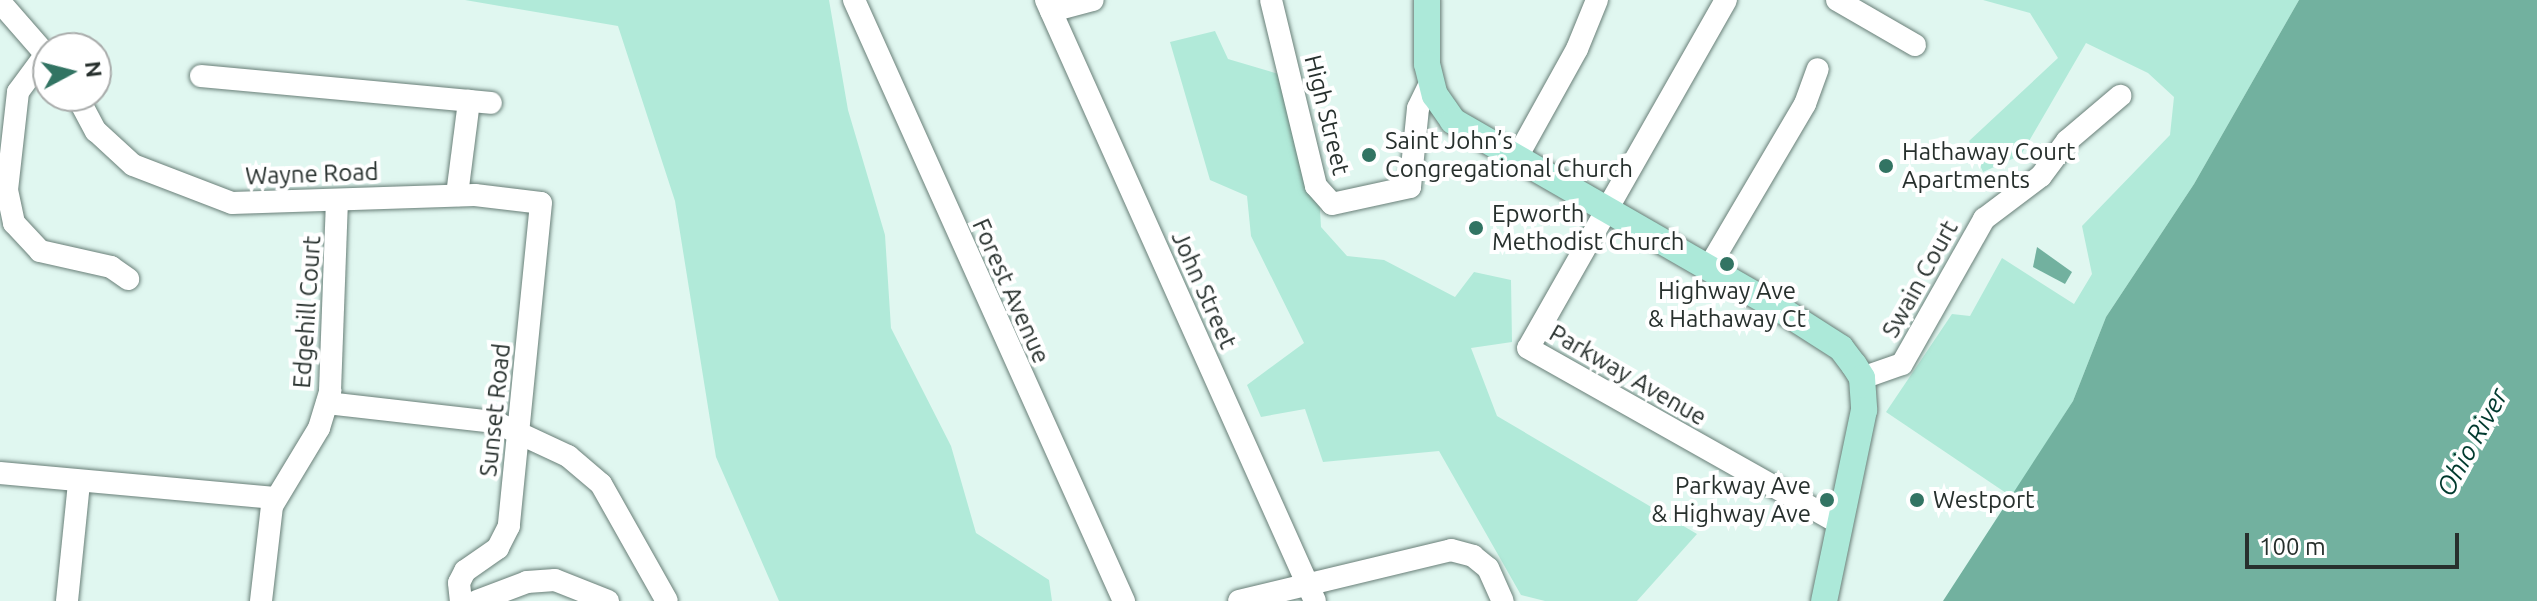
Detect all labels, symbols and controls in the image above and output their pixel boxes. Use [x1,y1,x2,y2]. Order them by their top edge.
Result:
north arrow [32,32,112,112]
street label: High Street [1298,52,1356,178]
text: N [81,60,108,79]
place label: Saint John’s Congregational Church [1385,127,1633,183]
place label: Hathaway Court Apartments [1902,138,2075,194]
marker: Saint John’s Congregational Church [1360,146,1378,164]
street label: Wayne Road [245,157,379,191]
marker: Hathaway Court Apartments [1877,157,1895,175]
place label: Epworth Methodist Church [1492,200,1685,256]
street label: Forest Avenue [966,214,1056,368]
street label: Swain Court [1876,215,1964,343]
marker: Epworth Methodist Church [1467,219,1485,237]
street label: John Street [1165,227,1243,353]
street label: Edgehill Court [287,235,327,389]
marker: Highway Ave & Hathaway Ct [1718,255,1736,273]
place label: Highway Ave & Hathaway Ct [1648,277,1806,333]
street label: Parkway Avenue [1544,318,1712,432]
street label: Sunset Road [474,342,516,478]
water label: Ohio River [2430,383,2514,501]
place label: Parkway Ave & Highway Ave [1652,472,1811,528]
place label: Westport [1933,486,2035,514]
marker: Parkway Ave & Highway Ave [1818,491,1836,509]
marker: Westport [1908,491,1926,509]
scale bar [2249,517,2463,567]
text: 100 m [2259,533,2326,560]

